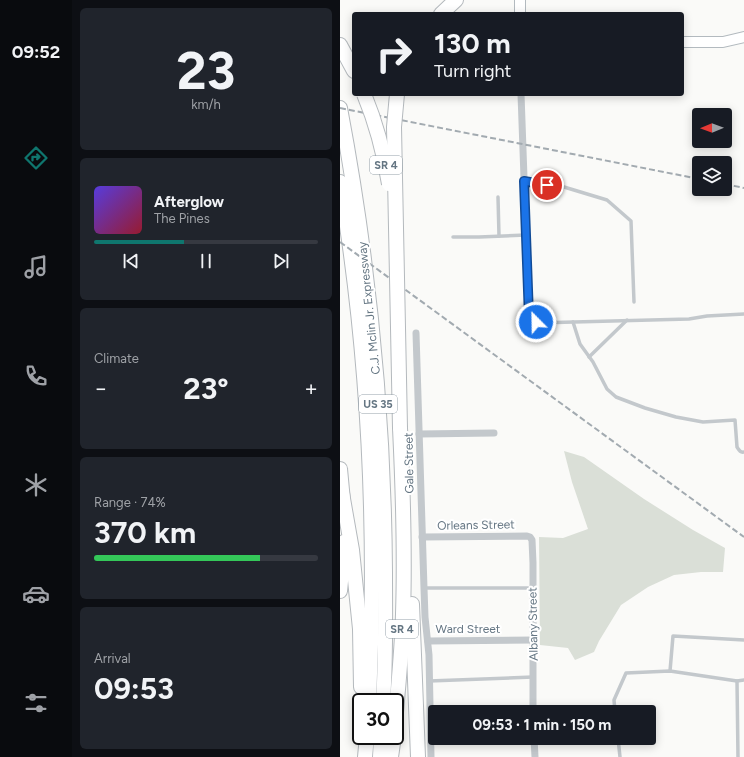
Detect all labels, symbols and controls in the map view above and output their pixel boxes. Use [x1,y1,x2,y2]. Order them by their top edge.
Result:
text: 130 m [434,26,511,60]
icon: right [368,28,420,80]
text: 23 [176,40,236,102]
text: 09:52 [12,41,60,63]
text: Turn right [434,60,511,82]
text: km/h [191,97,221,112]
north arrow [692,108,732,148]
map controls [692,108,732,196]
icon: directions [22,144,50,172]
road number: SR 4 [370,156,402,174]
button: layers [692,156,732,196]
pin [530,168,564,202]
icon: arrive [536,174,558,196]
text: Afterglow [154,193,224,211]
text: The Pines [154,211,210,226]
street label: C.J. Mclin Jr. Expressway [355,240,383,375]
icon: previous [120,250,142,272]
icon: pause [195,250,217,272]
icon: next [270,250,292,272]
icon: music [22,253,50,281]
position arrow [515,301,557,343]
text: Climate [94,351,139,366]
icon: phone [22,362,50,390]
text: 23° [183,370,229,407]
text: − [94,375,108,402]
text: + [304,375,318,402]
road number: US 35 [359,395,397,413]
street label: Gale Street [401,432,417,494]
icon: climate [22,471,50,499]
text: Range · 74% [94,495,166,510]
text: 370 km [94,514,196,551]
street label: Orleans Street [437,517,515,533]
icon: car [22,580,50,608]
street label: Albany Street [525,587,541,661]
road number: SR 4 [386,620,418,638]
street label: Ward Street [436,622,501,636]
text: Arrival [94,651,131,666]
text: 09:53 [94,670,174,707]
icon: filters [22,689,50,717]
speed limit sign: 30 [352,693,404,745]
text: 09:53 · 1 min · 150 m [473,716,611,734]

